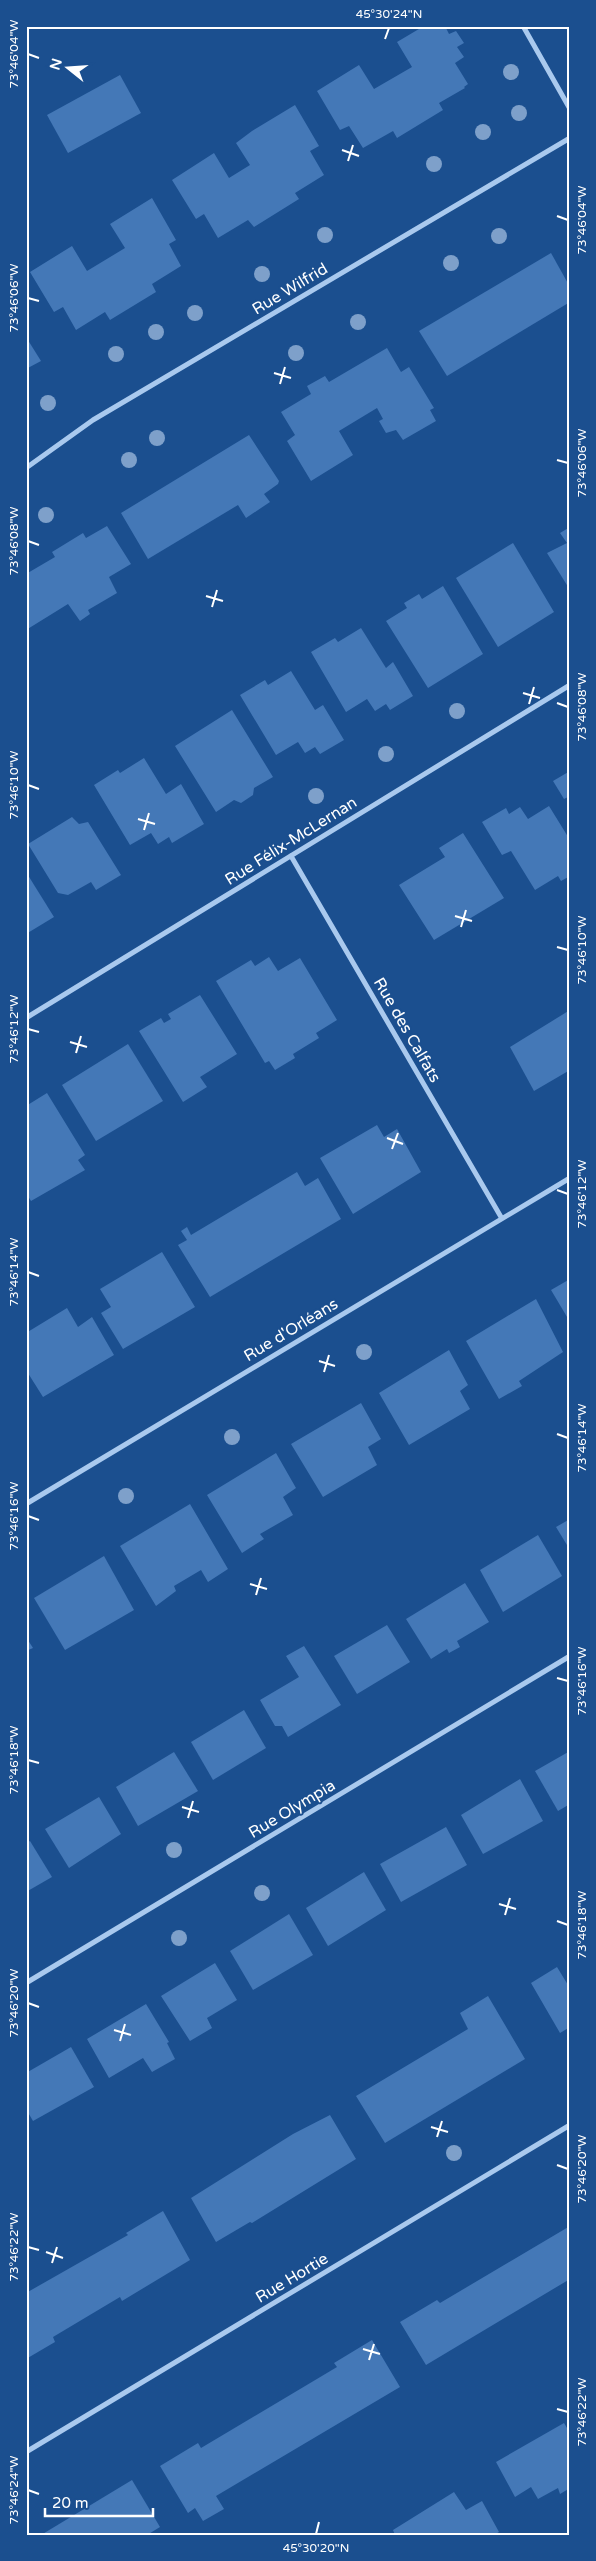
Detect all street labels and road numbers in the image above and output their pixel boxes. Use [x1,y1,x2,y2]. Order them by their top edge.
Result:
street label: Rue Wilfrid [249,259,331,319]
street label: Rue Félix-McLernan [221,792,361,890]
street label: Rue des Calfats [369,974,445,1086]
street label: Rue d'Orléans [240,1294,342,1366]
street label: Rue Olympia [245,1775,339,1843]
street label: Rue Hortie [252,2249,332,2307]

